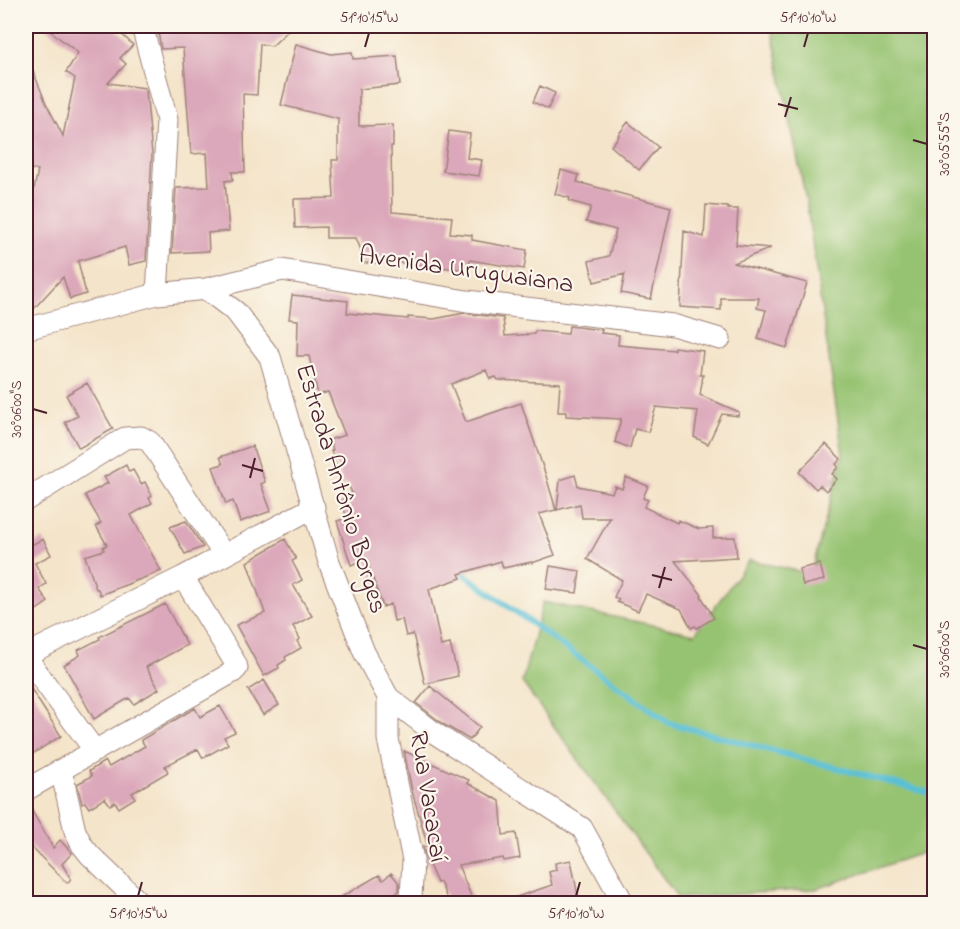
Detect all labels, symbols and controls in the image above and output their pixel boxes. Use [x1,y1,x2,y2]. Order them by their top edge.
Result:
text: 51°10'15"W [340,7,398,29]
text: 51°10'10"W [780,7,836,29]
text: 30°05'55"S [934,112,956,176]
street label: Avenida Uruguaiana [356,237,576,305]
street label: Estrada Antônio Borges [284,359,396,619]
text: 30°06'00"S [6,380,28,438]
text: 30°06'00"S [934,620,956,678]
street label: Rua Vacacaí [398,729,456,865]
text: 51°10'15"W [109,903,167,925]
text: 51°10'10"W [548,903,604,925]

